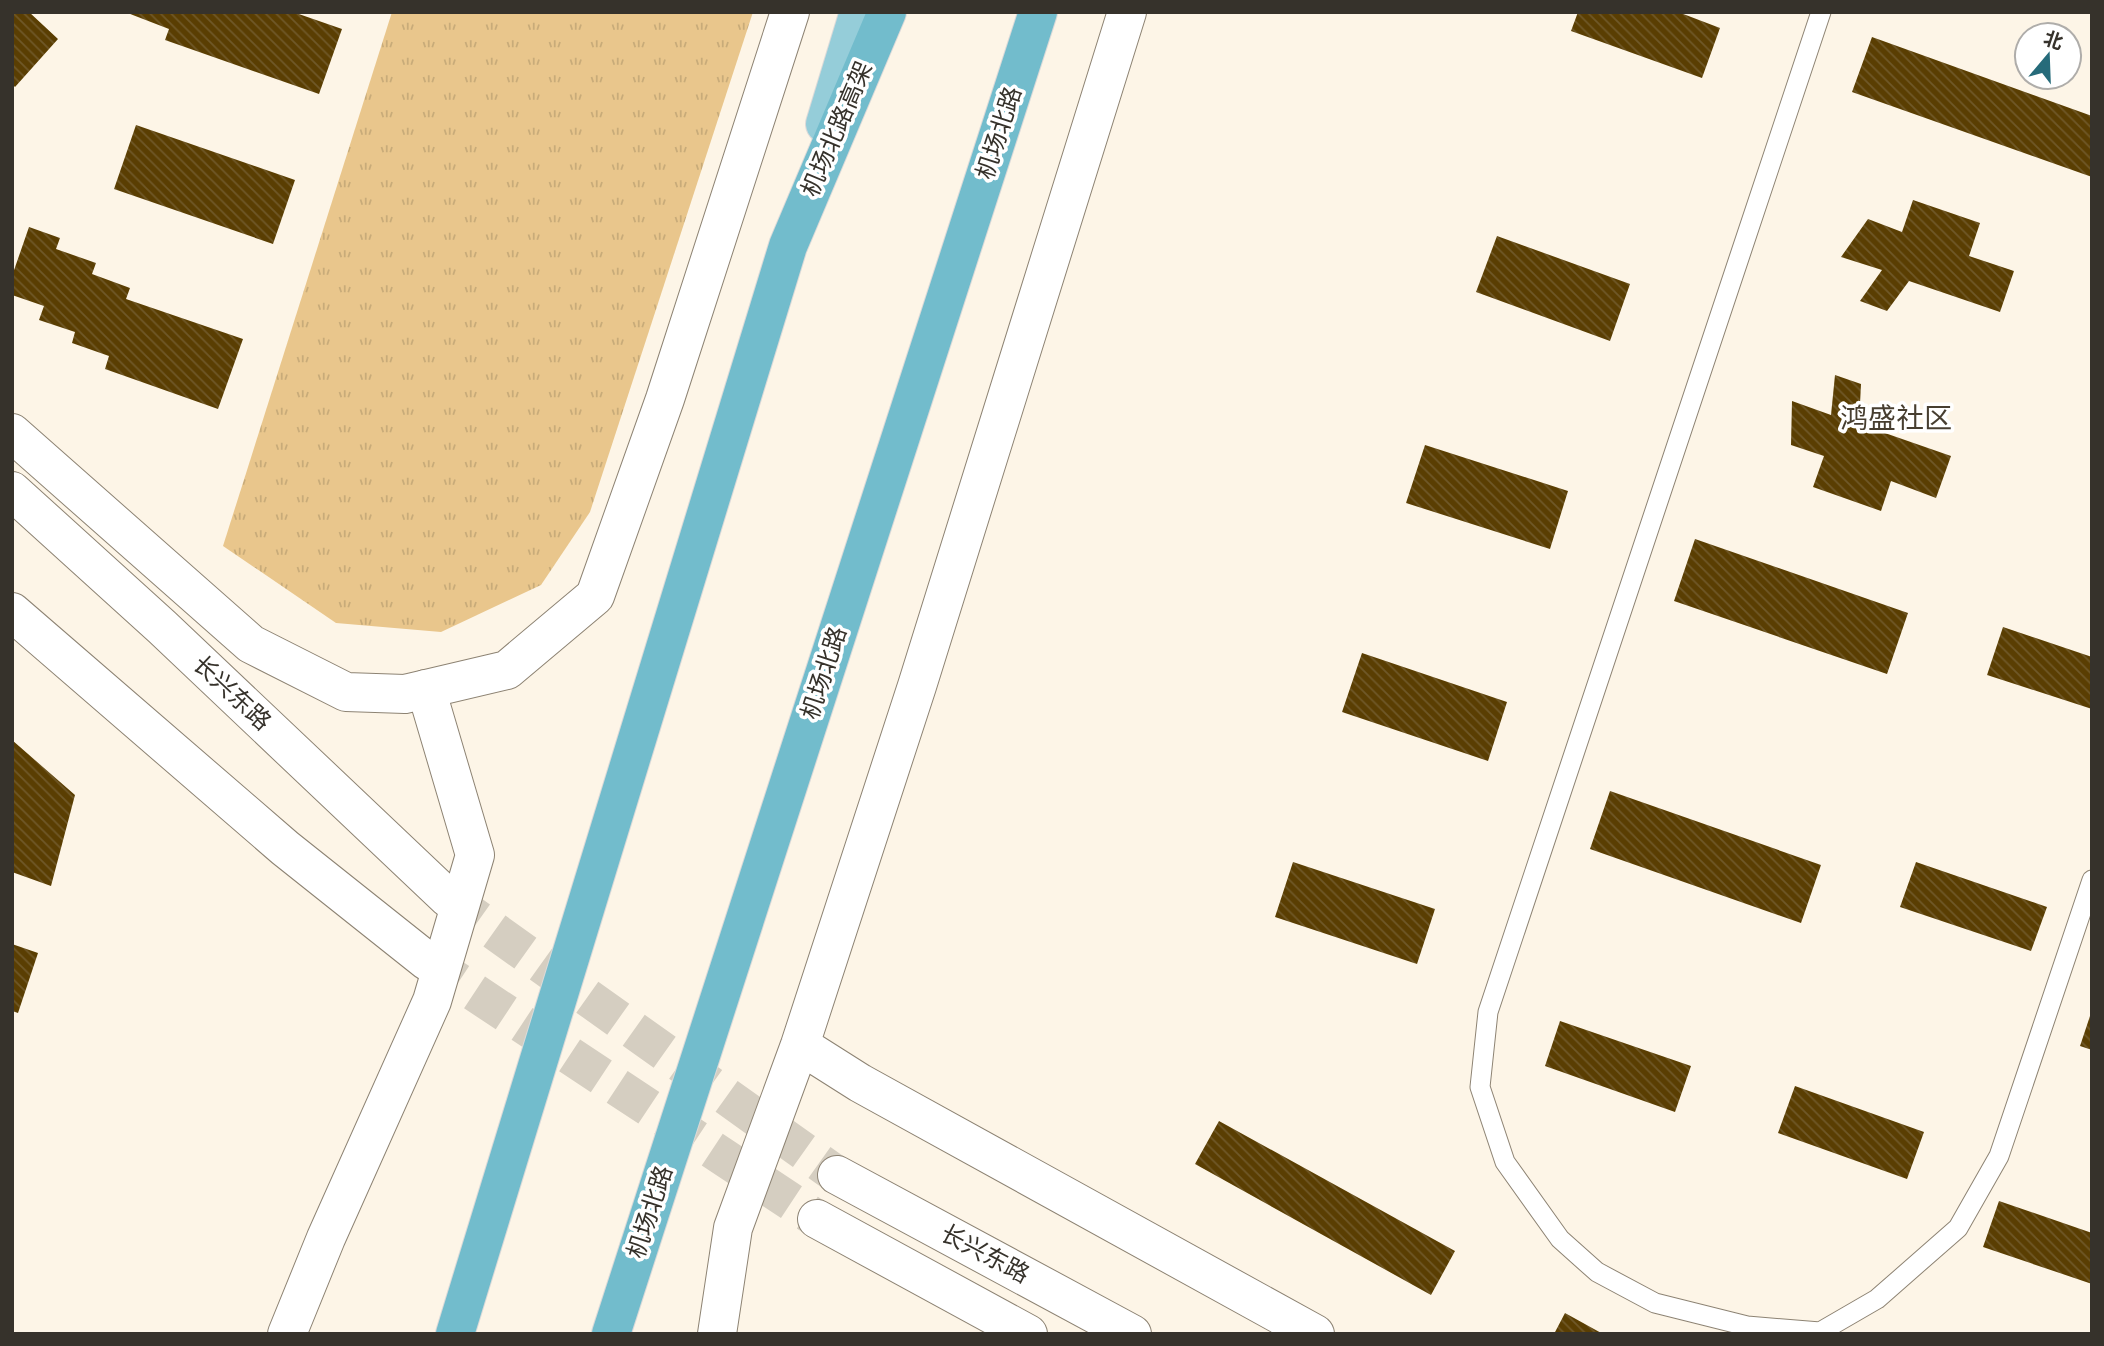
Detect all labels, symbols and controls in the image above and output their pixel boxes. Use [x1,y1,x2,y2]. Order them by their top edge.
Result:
north arrow [2013,21,2083,91]
text: 北 [2041,25,2066,54]
street label: 机场北路高架 [794,56,878,201]
street label: 机场北路 [969,82,1027,183]
district label: 鸿盛社区 [1840,400,1952,435]
street label: 机场北路 [794,622,852,723]
street label: 长兴东路 [187,649,278,736]
street label: 机场北路 [620,1161,678,1262]
street label: 长兴东路 [936,1217,1035,1289]

